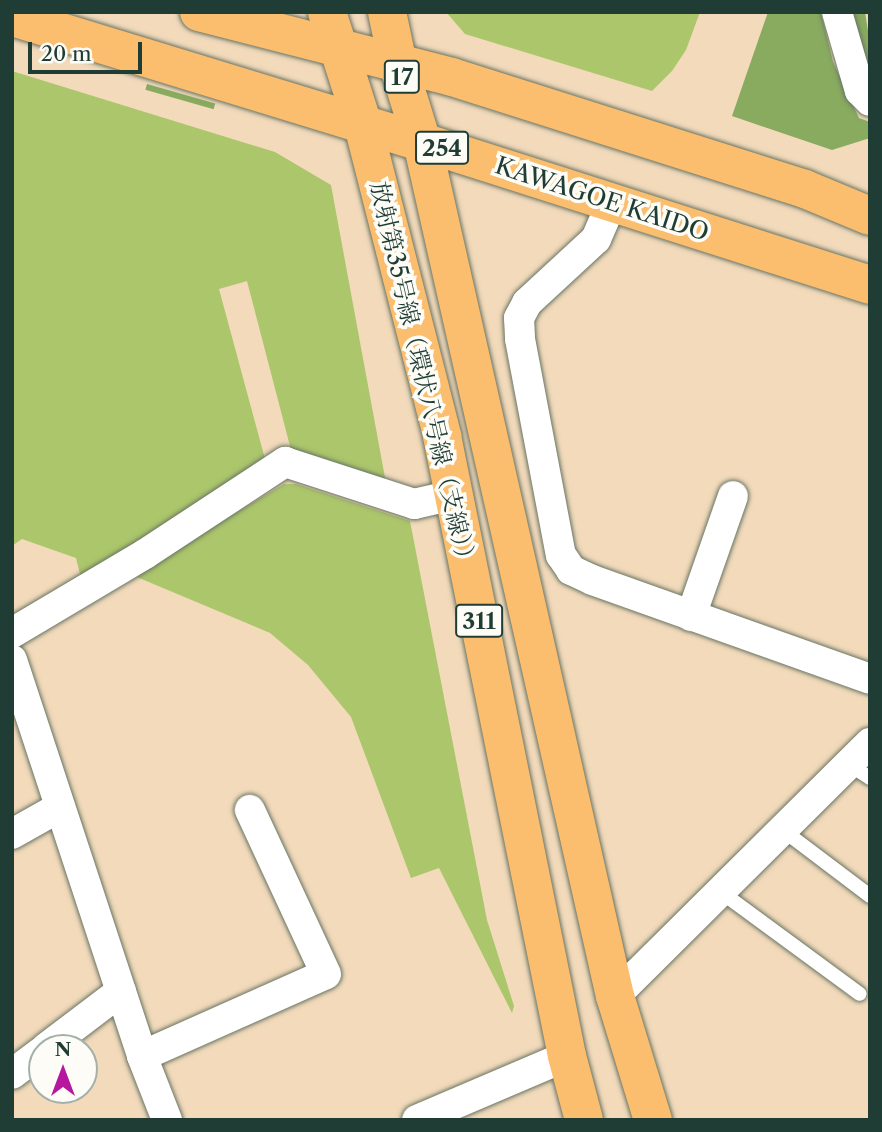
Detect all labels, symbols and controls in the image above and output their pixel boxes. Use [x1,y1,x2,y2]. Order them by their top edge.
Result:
scale bar [32,28,145,72]
text: 20 m [41,41,92,66]
road number: 17 [383,58,421,96]
road number: 254 [414,128,470,168]
street label: KAWAGOE KAIDO [492,151,712,247]
street label: 放射第35号線（環状八号線（支線）） [364,179,482,573]
road number: 311 [454,601,504,640]
north arrow [28,1034,98,1104]
text: N [55,1038,71,1061]

